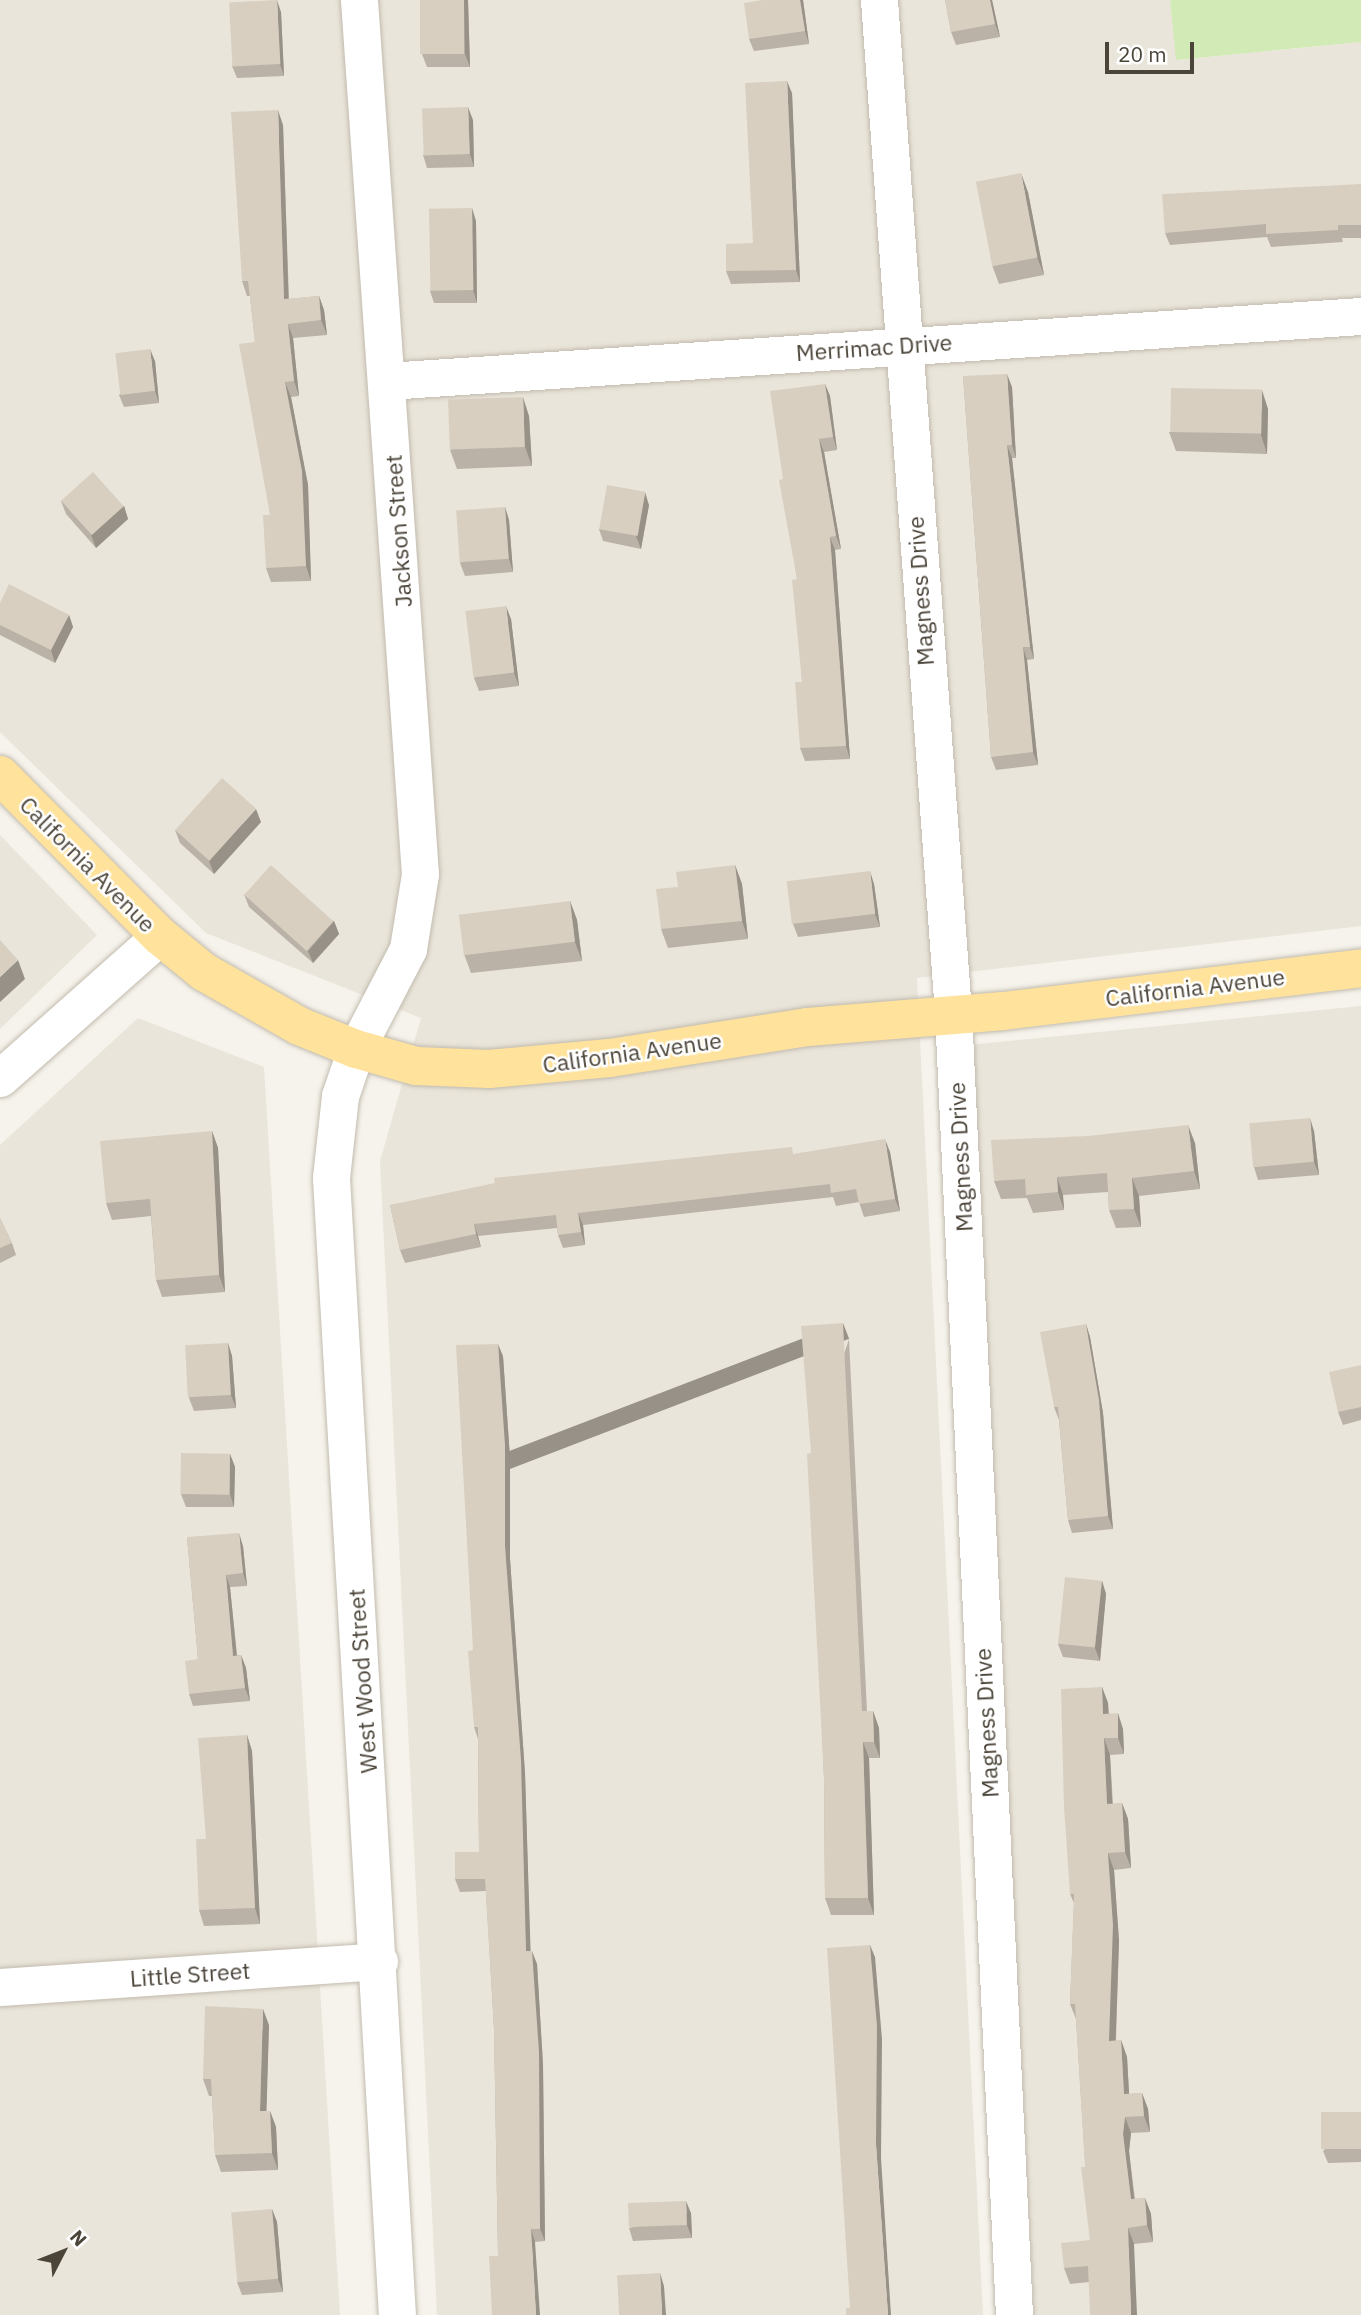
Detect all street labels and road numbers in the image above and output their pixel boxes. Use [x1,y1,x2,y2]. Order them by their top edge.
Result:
street label: Merrimac Drive [795,328,953,366]
street label: Jackson Street [379,454,417,608]
street label: Magness Drive [901,515,939,667]
street label: California Avenue [14,790,162,938]
street label: California Avenue [1104,962,1286,1012]
street label: California Avenue [541,1026,723,1078]
street label: Magness Drive [942,1081,978,1233]
street label: West Wood Street [342,1588,382,1774]
street label: Magness Drive [968,1647,1004,1799]
street label: Little Street [129,1956,251,1992]

